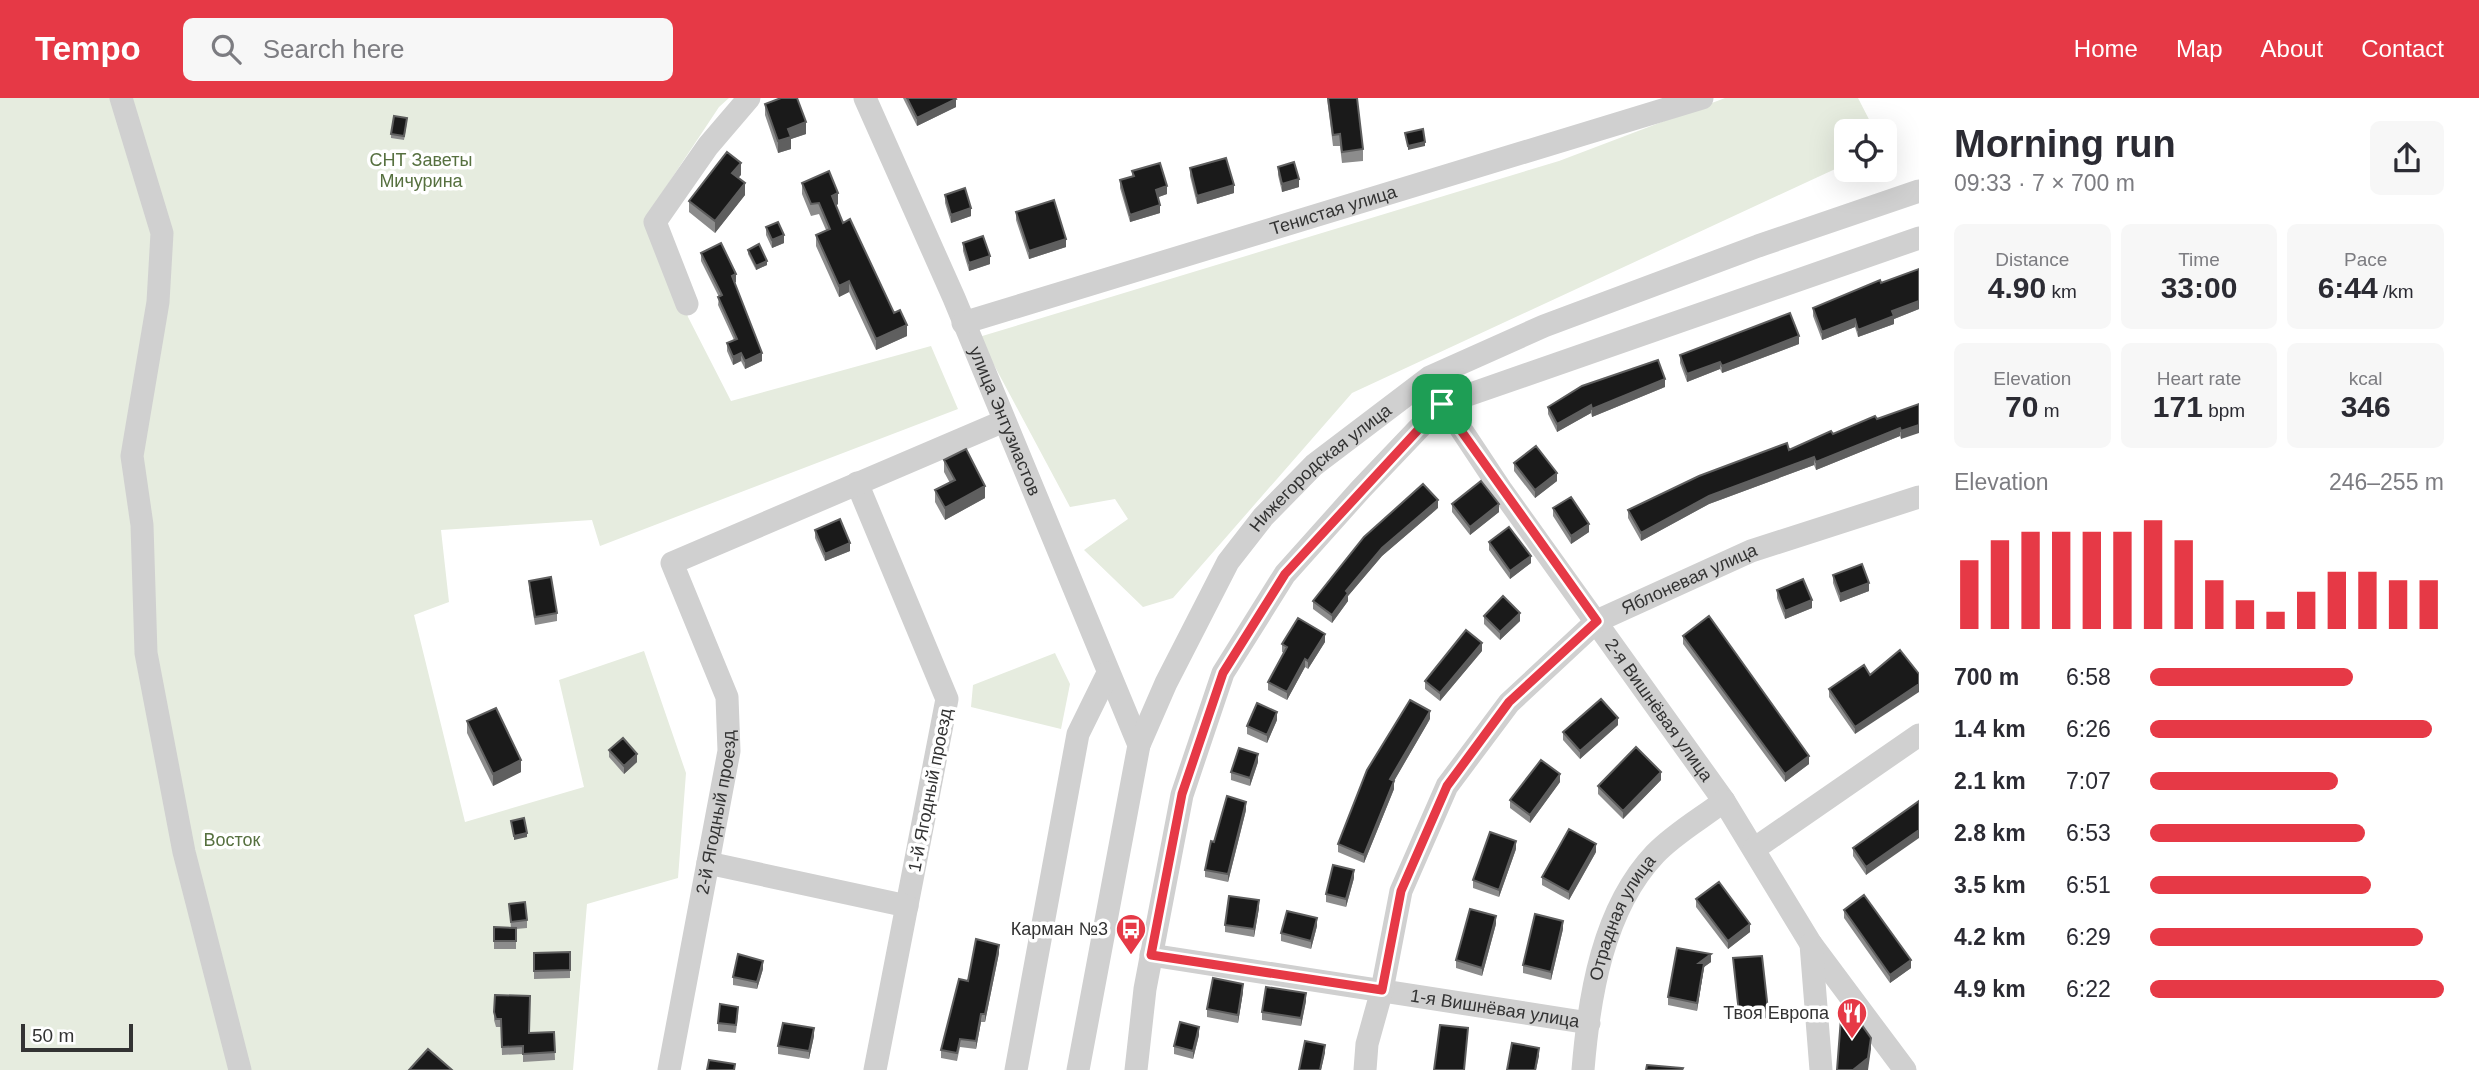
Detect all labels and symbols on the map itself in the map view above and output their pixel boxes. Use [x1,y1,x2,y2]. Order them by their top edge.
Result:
park label: СНТ Заветы Мичурина [370,150,472,191]
street label: Тенистая улица [1267,181,1400,239]
street label: улица Энтузиастов [965,343,1045,499]
pin [1412,374,1472,434]
street label: Нижегородская улица [1245,399,1396,536]
street label: Яблоневая улица [1618,539,1761,618]
street label: 2-я Вишнёвая улица [1601,635,1717,786]
street label: 1-й Ягодный проезд [904,706,956,873]
street label: 2-й Ягодный проезд [692,730,739,896]
park label: Восток [204,830,261,850]
street label: Отрадная улица [1586,850,1660,983]
bus stop icon: Карман №3 [1114,912,1148,956]
place label: Карман №3 [1011,919,1108,939]
street label: 1-я Вишнёвая улица [1409,985,1582,1032]
restaurant icon: Твоя Европа [1835,996,1869,1040]
place label: Твоя Европа [1723,1003,1830,1023]
scale bar [21,1021,133,1053]

